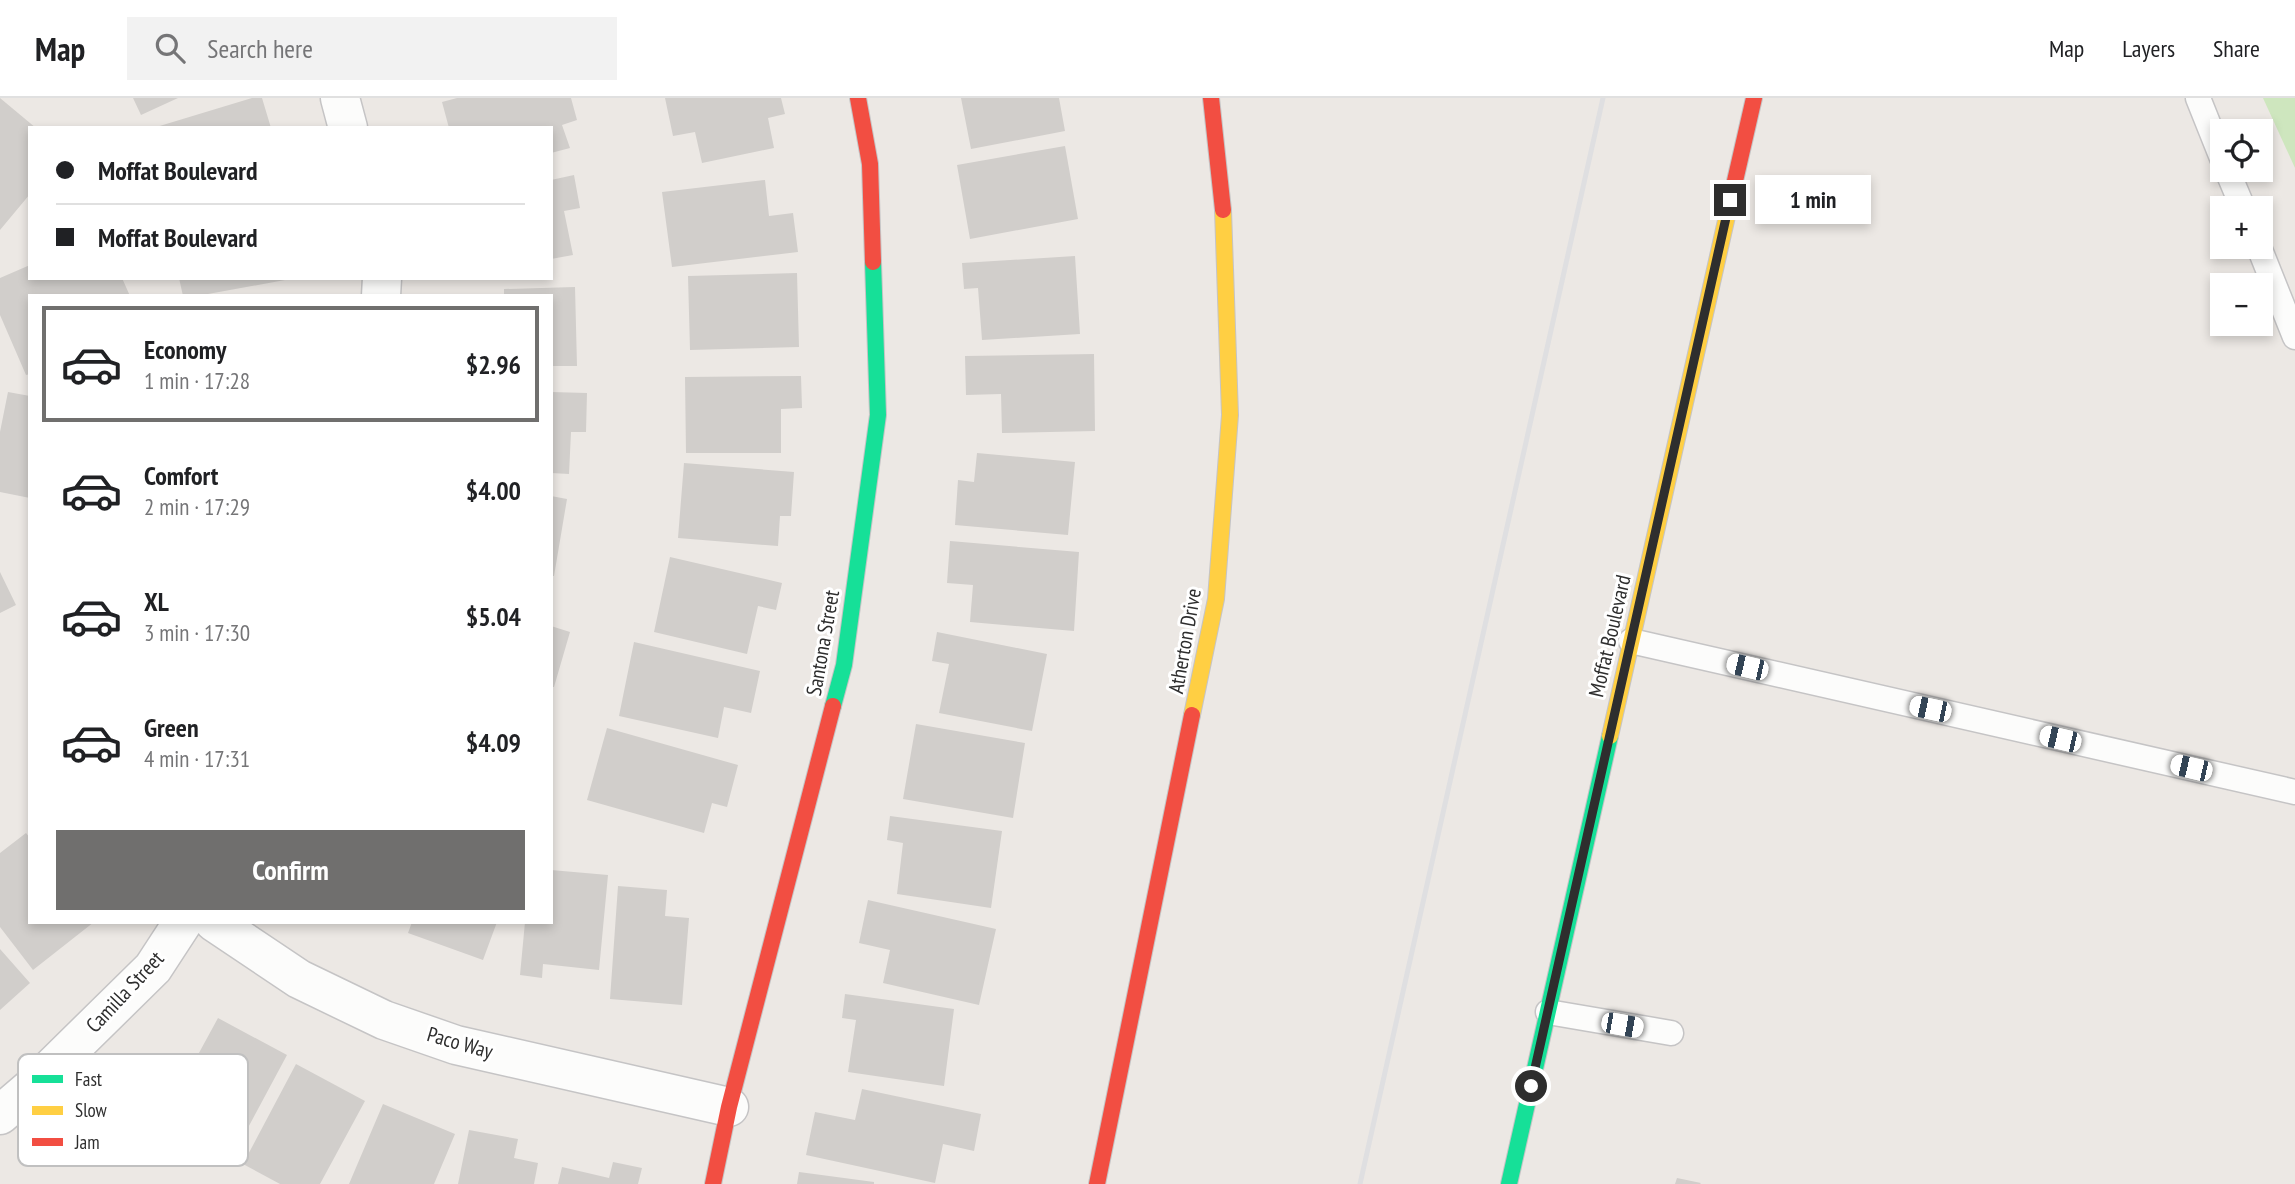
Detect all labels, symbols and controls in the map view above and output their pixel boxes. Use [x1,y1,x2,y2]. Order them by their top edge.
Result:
search box [127,17,617,80]
text: Map [35,27,85,70]
icon: search [151,29,189,67]
text: Search here [207,32,313,65]
text: Map [2049,33,2084,64]
text: Layers [2122,33,2175,64]
text: Share [2213,33,2260,64]
map controls [2210,119,2273,336]
button: locate [2210,119,2273,182]
text: Moffat Boulevard [98,154,257,187]
callout: 1 min [1754,176,1870,224]
route end [1714,184,1746,216]
text: 1 min [1790,185,1836,214]
button: + [2210,196,2273,259]
text: Moffat Boulevard [98,221,257,254]
button: − [2210,273,2273,336]
icon: car [60,333,123,396]
text: Economy [144,333,226,366]
text: $2.96 [466,348,521,381]
text: 1 min · 17:28 [144,366,250,395]
icon: car [60,459,123,522]
text: Comfort [144,459,218,492]
text: $4.00 [466,474,521,507]
text: 2 min · 17:29 [144,492,250,521]
street label: Moffat Boulevard [1582,572,1637,700]
icon: car [60,585,123,648]
text: XL [144,585,169,618]
street label: Atherton Drive [1162,586,1207,695]
street label: Santona Street [800,588,845,698]
text: $5.04 [466,600,521,633]
text: 3 min · 17:30 [144,618,250,647]
car [1725,652,1770,682]
car [1908,694,1953,724]
icon: car [60,711,123,774]
text: Green [144,711,199,744]
car [2038,724,2083,754]
text: $4.09 [466,726,521,759]
text: 4 min · 17:31 [144,744,250,773]
car [2169,753,2214,783]
button: Confirm [56,830,525,910]
street label: Camilla Street [80,945,169,1038]
car [1600,1011,1645,1039]
street label: Paco Way [424,1020,496,1065]
legend [18,1054,248,1166]
text: Fast [75,1067,103,1091]
route start [1515,1070,1547,1102]
text: Slow [75,1098,108,1122]
text: Jam [74,1130,100,1154]

